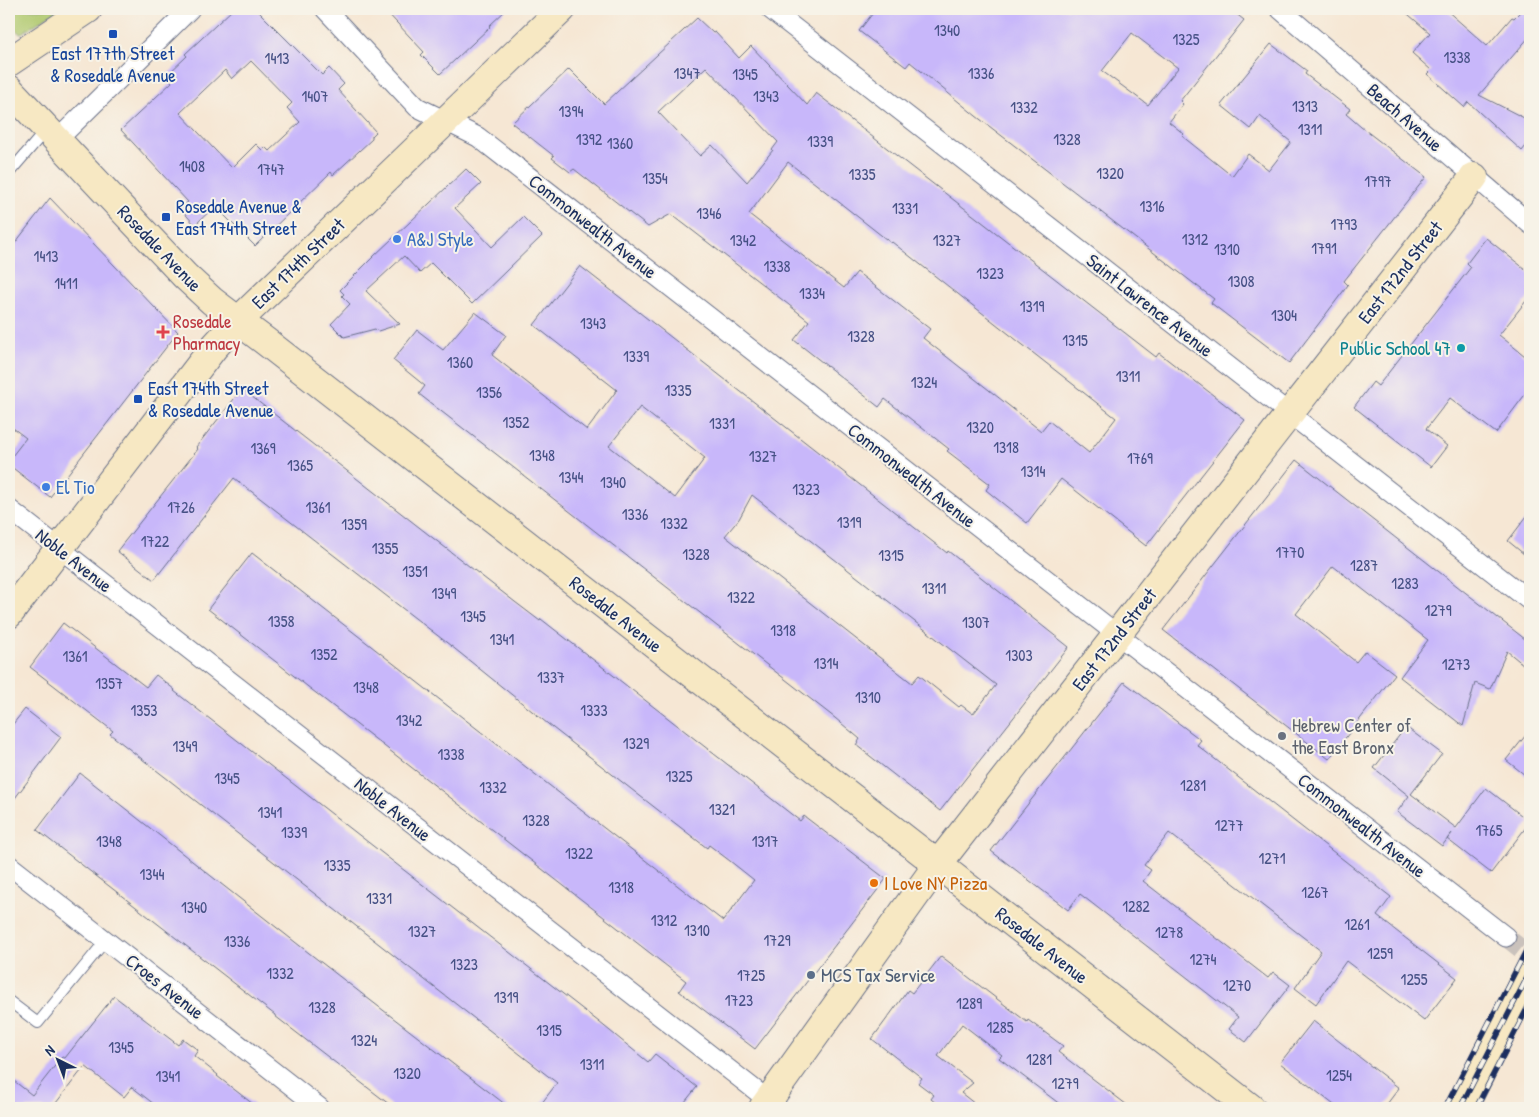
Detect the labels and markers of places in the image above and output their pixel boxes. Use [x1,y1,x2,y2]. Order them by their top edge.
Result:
marker: East 177th Street & Rosedale Avenue [107,28,119,40]
place label: East 177th Street & Rosedale Avenue [50,40,176,88]
place label: Rosedale Avenue & East 174th Street [176,193,302,241]
marker: Rosedale Avenue & East 174th Street [160,211,172,223]
place label: A&J Style [407,226,474,252]
marker: A&J Style [391,233,403,245]
place label: Rosedale Pharmacy [173,308,241,356]
marker: Rosedale Pharmacy [157,326,169,338]
place label: Public School 47 [1340,335,1451,361]
marker: Public School 47 [1455,342,1467,354]
place label: East 174th Street & Rosedale Avenue [148,375,274,423]
marker: East 174th Street & Rosedale Avenue [132,393,144,405]
place label: El Tio [56,474,95,500]
marker: El Tio [40,481,52,493]
place label: Hebrew Center of the East Bronx [1292,712,1411,760]
marker: Hebrew Center of the East Bronx [1276,730,1288,742]
place label: I Love NY Pizza [884,870,988,896]
marker: I Love NY Pizza [868,877,880,889]
place label: MCS Tax Service [821,962,936,988]
marker: MCS Tax Service [805,969,817,981]

